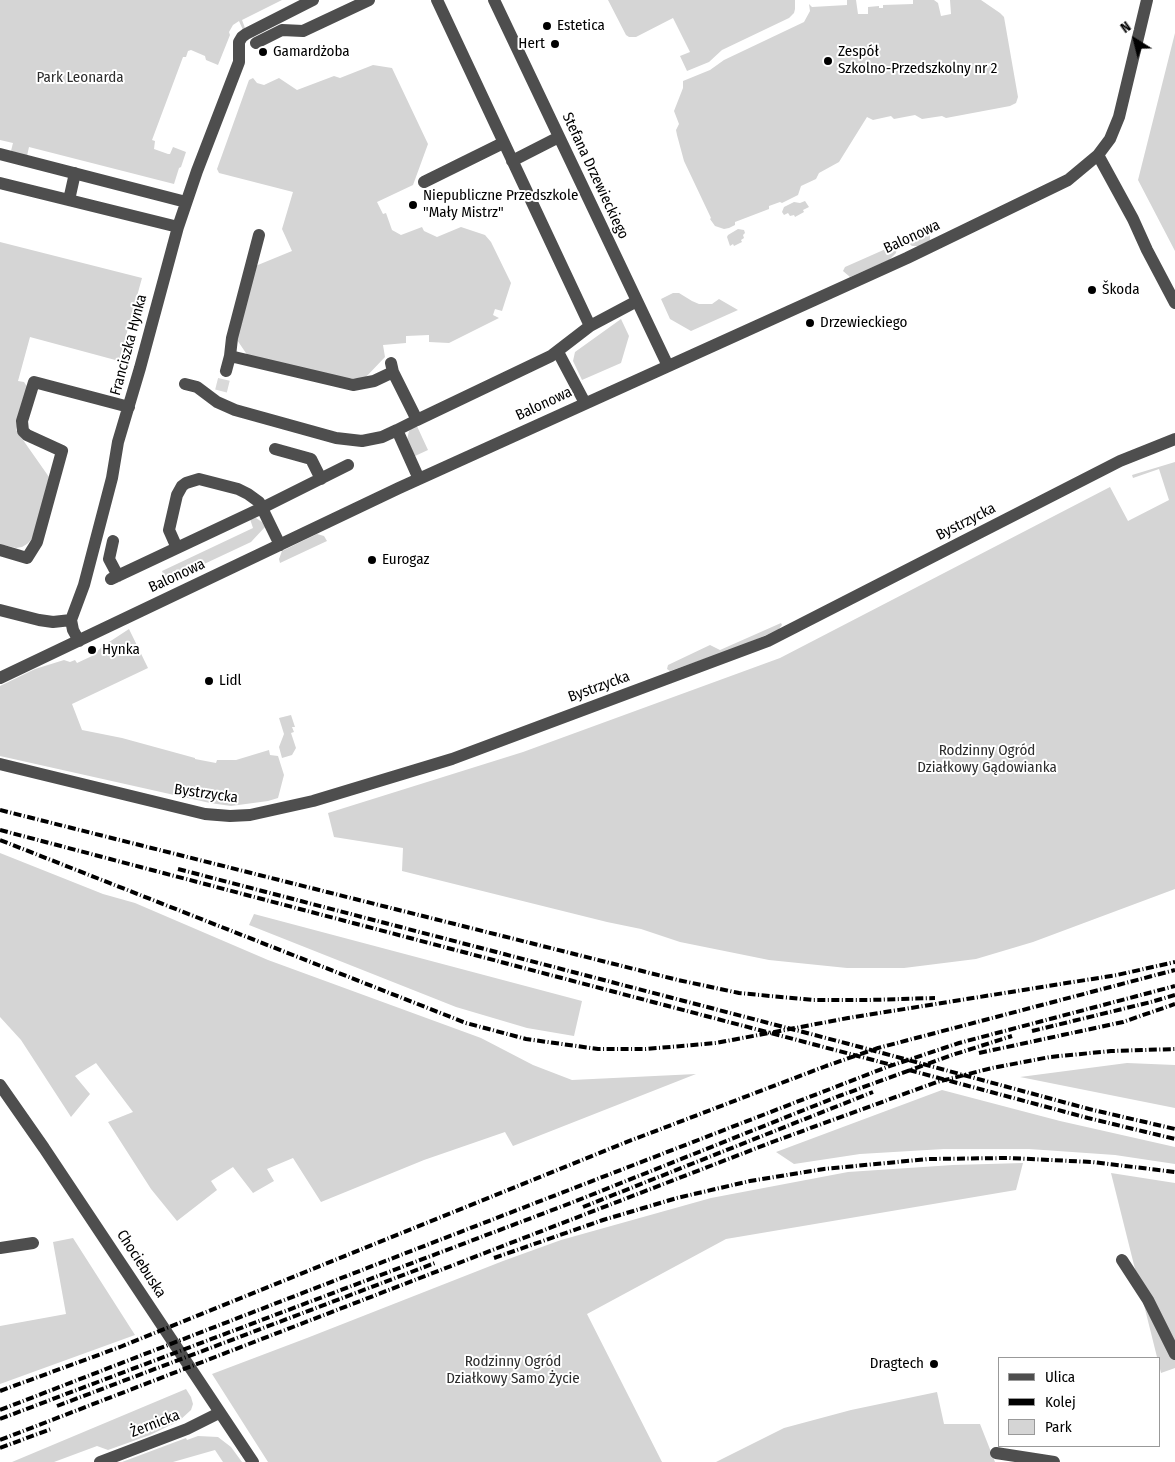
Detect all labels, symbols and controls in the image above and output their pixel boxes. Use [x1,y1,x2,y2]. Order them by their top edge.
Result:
north arrow [1110,15,1160,65]
place label: Estetica [557,17,605,35]
text: N [1117,18,1134,37]
marker: Estetica [541,20,553,32]
place label: Hert [518,35,545,53]
marker: Hert [549,38,561,50]
place label: Gamardżoba [273,43,350,61]
place label: Zespół Szkolno-Przedszkolny nr 2 [838,43,997,78]
marker: Gamardżoba [257,46,269,58]
marker: Zespół Szkolno-Przedszkolny nr 2 [822,55,834,67]
park label: Park Leonarda [36,69,124,87]
street label: Stefana Drzewieckiego [558,110,632,242]
place label: Niepubliczne Przedszkole "Mały Mistrz" [423,187,578,222]
marker: Niepubliczne Przedszkole "Mały Mistrz" [407,199,419,211]
street label: Balonowa [881,216,943,258]
place label: Škoda [1102,281,1140,299]
marker: Škoda [1086,284,1098,296]
street label: Franciszka Hynka [107,292,151,398]
place label: Drzewieckiego [820,314,907,332]
marker: Drzewieckiego [804,317,816,329]
street label: Balonowa [513,383,575,425]
street label: Bystrzycka [933,499,999,545]
place label: Eurogaz [382,551,429,569]
marker: Eurogaz [366,554,378,566]
street label: Balonowa [146,555,208,597]
place label: Hynka [102,641,140,659]
marker: Hynka [86,644,98,656]
street label: Bystrzycka [566,668,632,706]
place label: Lidl [219,672,241,690]
marker: Lidl [203,675,215,687]
park label: Rodzinny Ogród Działkowy Gądowianka [917,742,1057,777]
street label: Bystrzycka [173,781,239,807]
street label: Chociebuska [112,1227,170,1301]
park label: Rodzinny Ogród Działkowy Samo Życie [446,1353,580,1388]
place label: Dragtech [870,1355,924,1373]
legend [998,1357,1160,1447]
marker: Dragtech [928,1358,940,1370]
text: Ulica [1045,1368,1075,1386]
text: Kolej [1045,1393,1076,1411]
street label: Żernicka [128,1406,182,1442]
text: Park [1045,1418,1072,1436]

